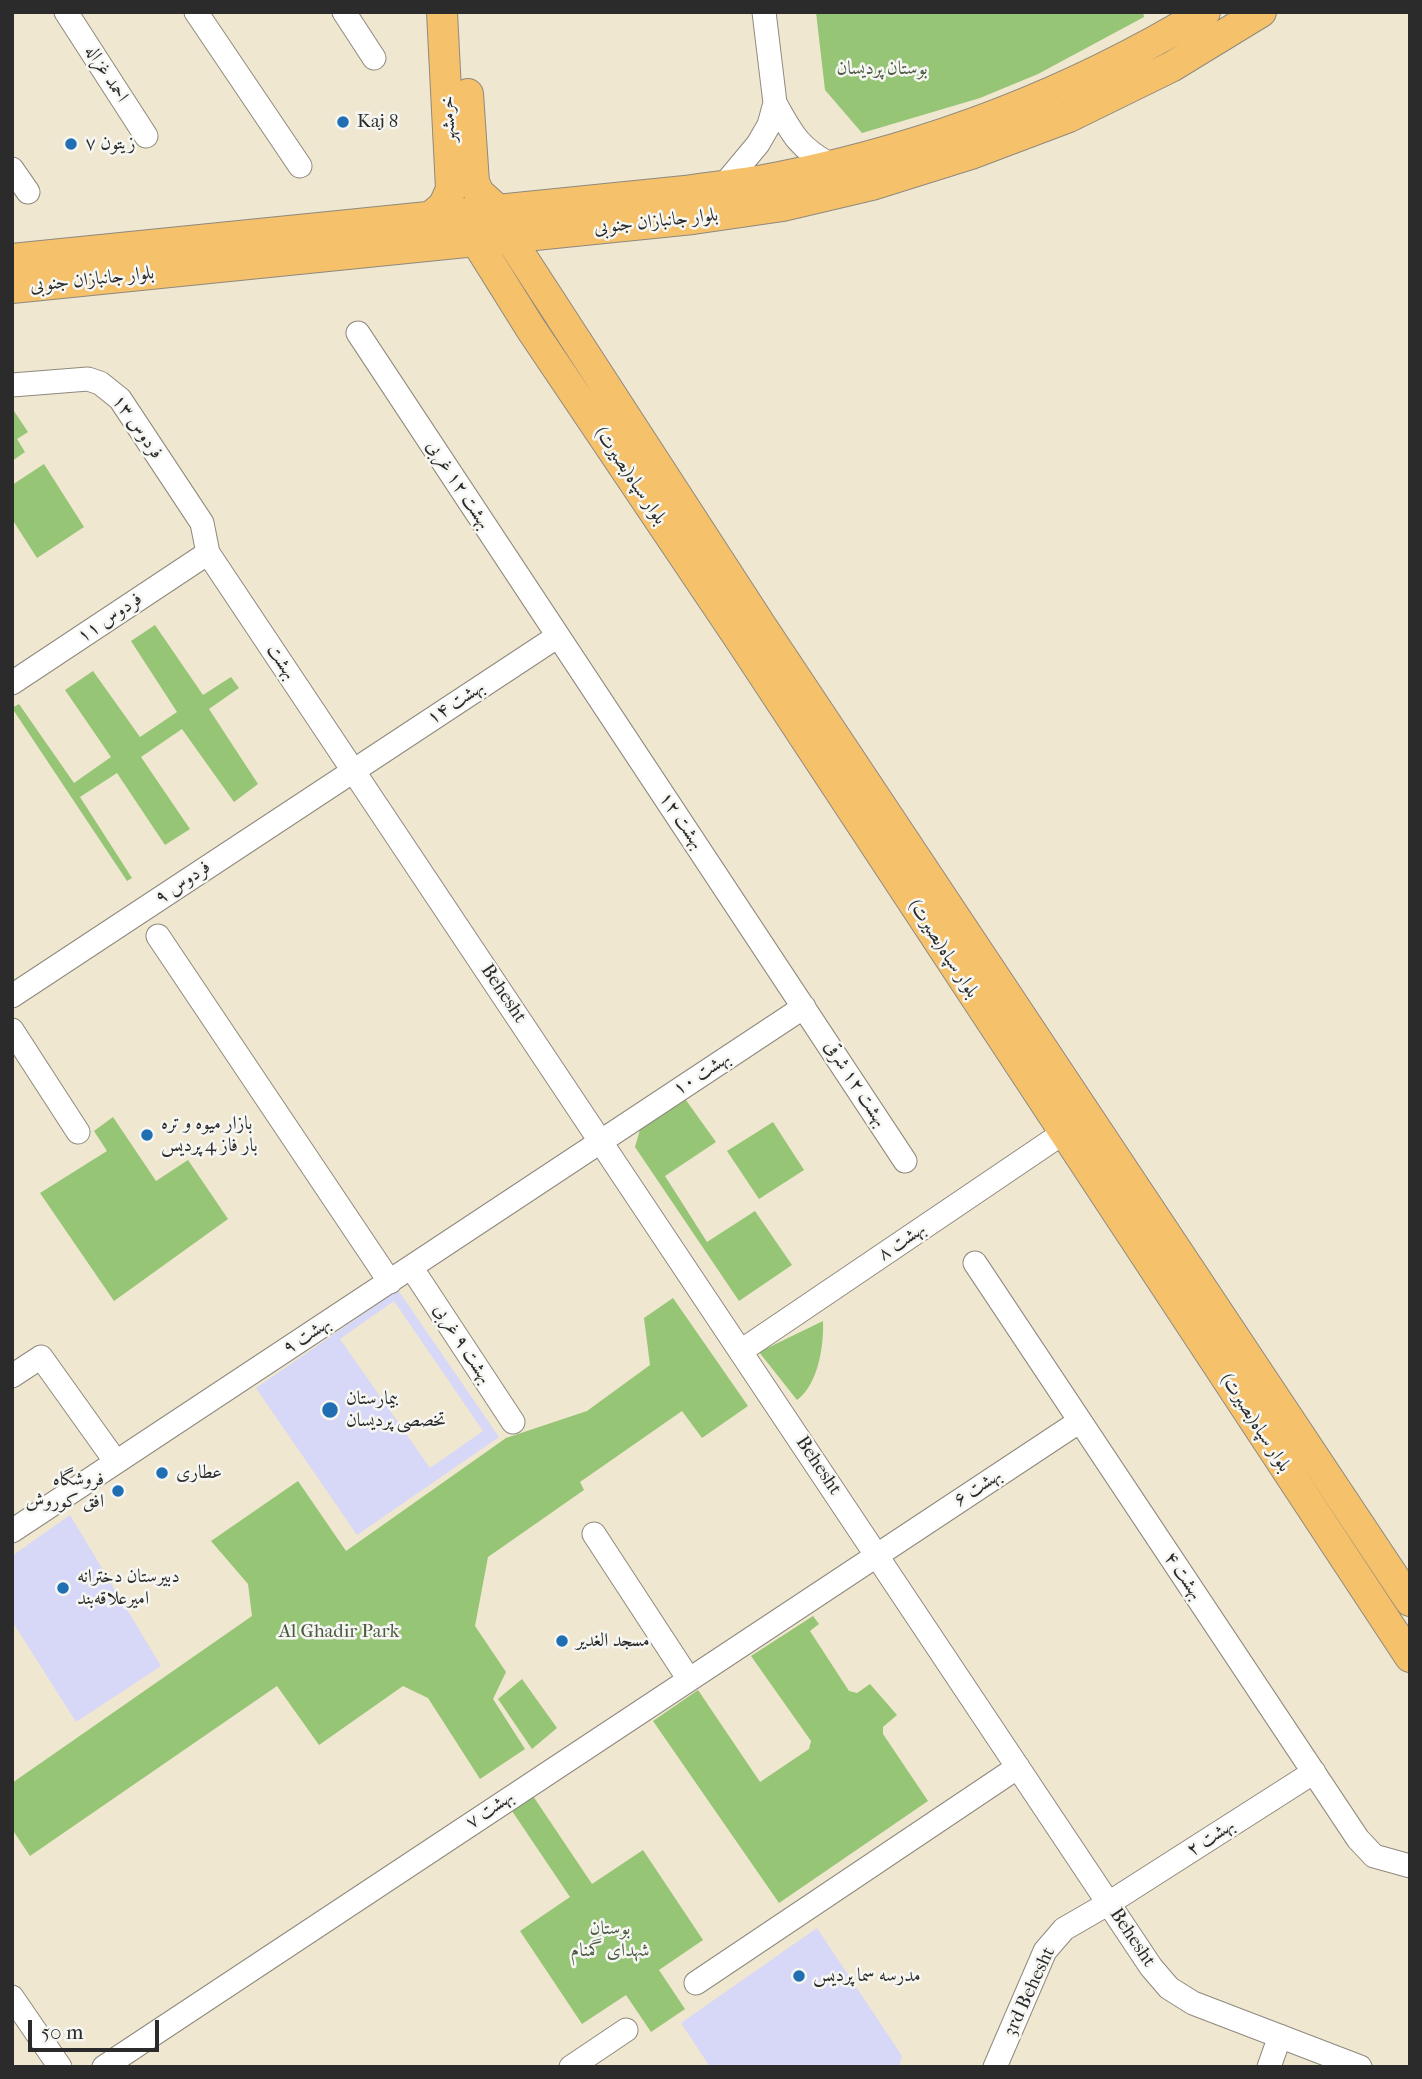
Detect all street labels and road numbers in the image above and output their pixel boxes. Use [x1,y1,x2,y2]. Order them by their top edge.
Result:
street label: احمد غزاله [79,41,133,107]
street label: خرمشهر [437,95,461,143]
street label: بلوار جانبازان جنوبی [593,204,719,240]
street label: بلوار جانبازان جنوبی [29,262,155,298]
street label: فردوس ۱۳ [107,390,167,464]
street label: بلوار سپاه(بصیرت) [589,423,671,529]
street label: بهشت ۱۲ غربی [421,436,495,534]
street label: فردوس ۱۱ [73,588,147,648]
street label: بهشت [261,640,301,684]
street label: بهشت ۱۴ [423,676,489,730]
street label: بهشت ۱۲ [654,788,708,854]
street label: فردوس ۹ [151,856,215,910]
street label: بلوار سپاه(بصیرت) [903,895,983,1003]
street label: Behesht [475,960,531,1028]
street label: بهشت ۱۲ شرقی [819,1036,891,1132]
street label: بهشت ۱۰ [669,1047,735,1101]
street label: بهشت ۸ [874,1218,930,1266]
street label: بهشت ۹ غربی [428,1300,496,1388]
street label: بهشت ۹ [279,1312,335,1360]
street label: بلوار سپاه(بصیرت) [1215,1369,1295,1477]
street label: Behesht [790,1432,846,1500]
street label: بهشت ۶ [950,1464,1006,1512]
street label: بهشت ۴ [1159,1548,1207,1604]
street label: بهشت ۷ [462,1786,518,1834]
street label: بهشت ۲ [1183,1814,1239,1862]
street label: Behesht [1104,1904,1160,1972]
street label: 3rd Behesht [999,1944,1061,2040]

